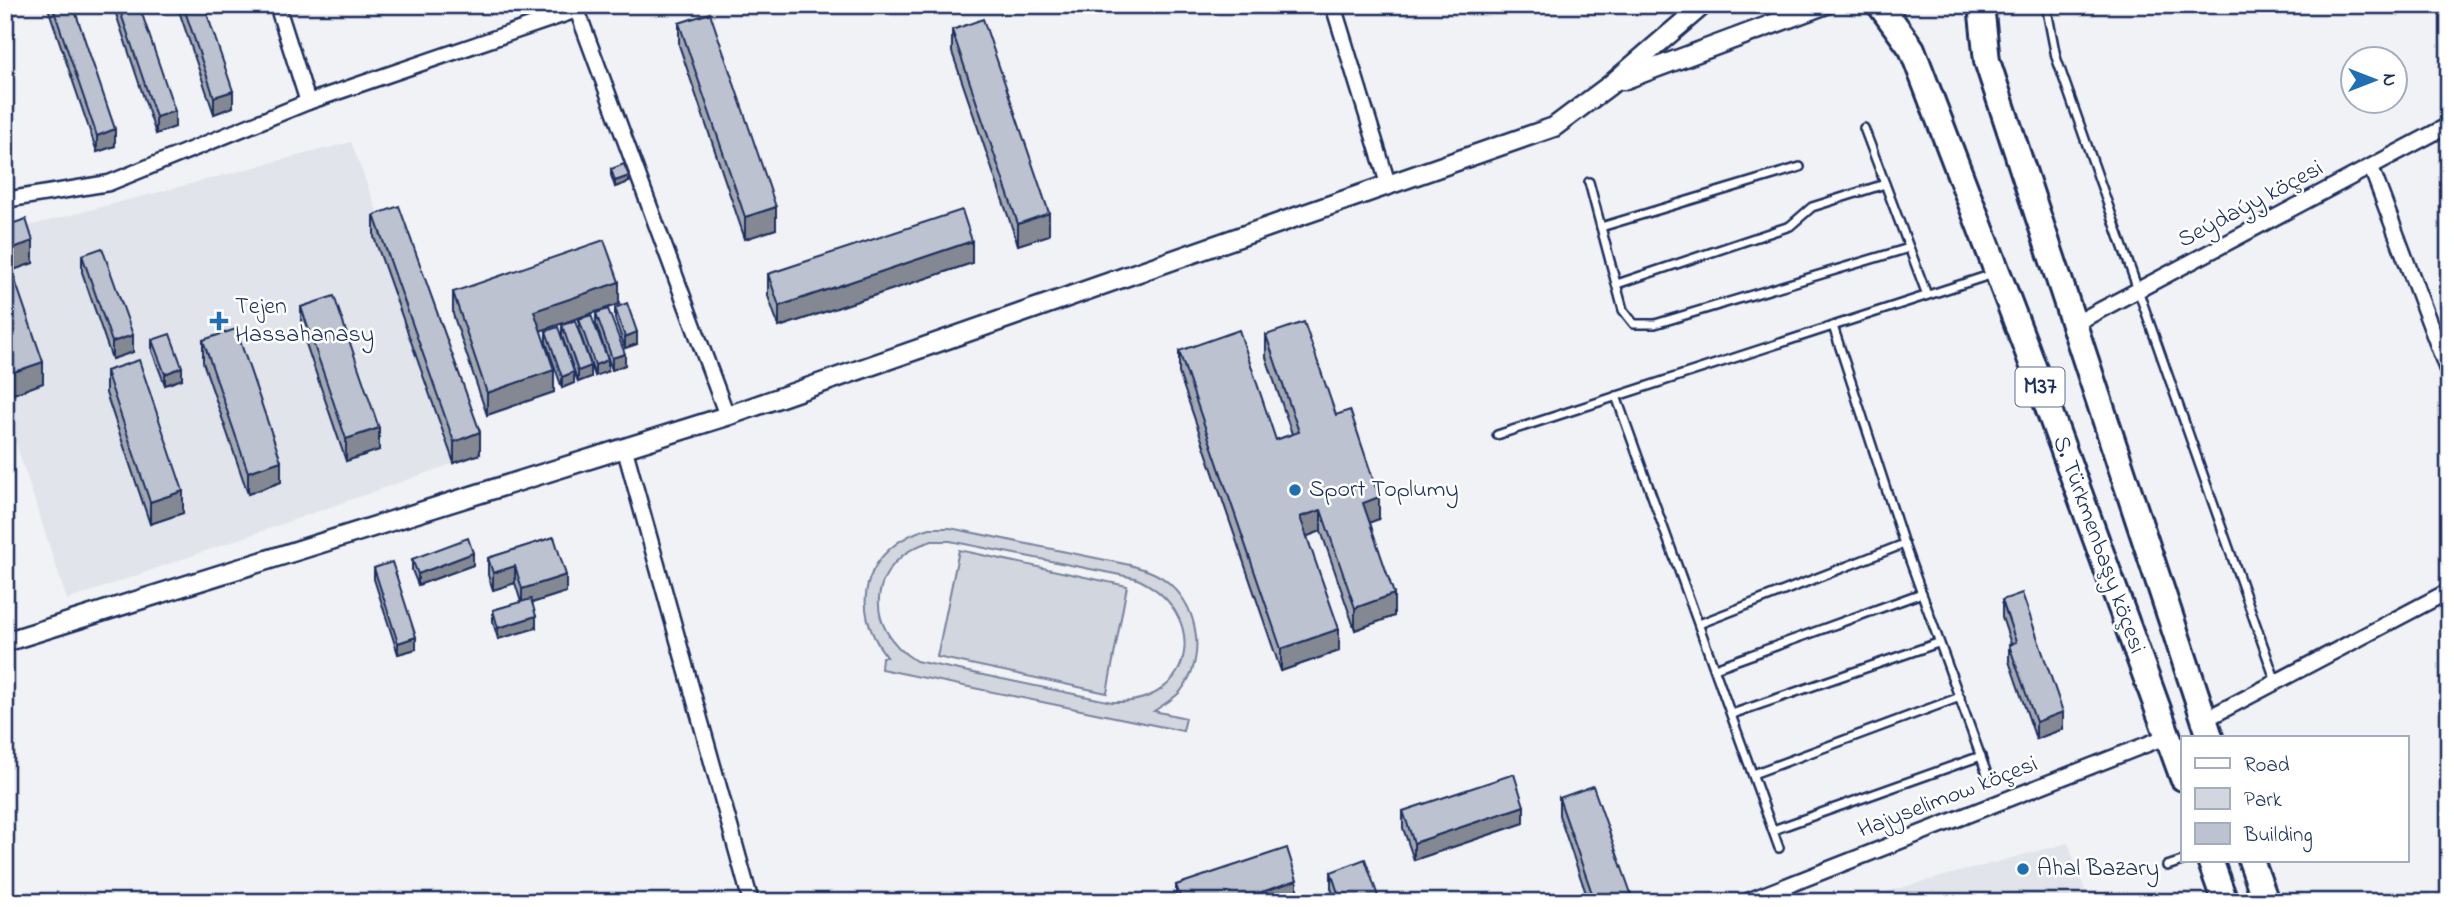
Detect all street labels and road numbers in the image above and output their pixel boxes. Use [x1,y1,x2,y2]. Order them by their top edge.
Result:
street label: Seýdaýy köçesi [2172,152,2330,259]
road number: M37 [2016,368,2064,406]
street label: S. Türkmenbaşy köçesi [2041,431,2154,659]
street label: Hajyselimow köçesi [1853,748,2043,849]

